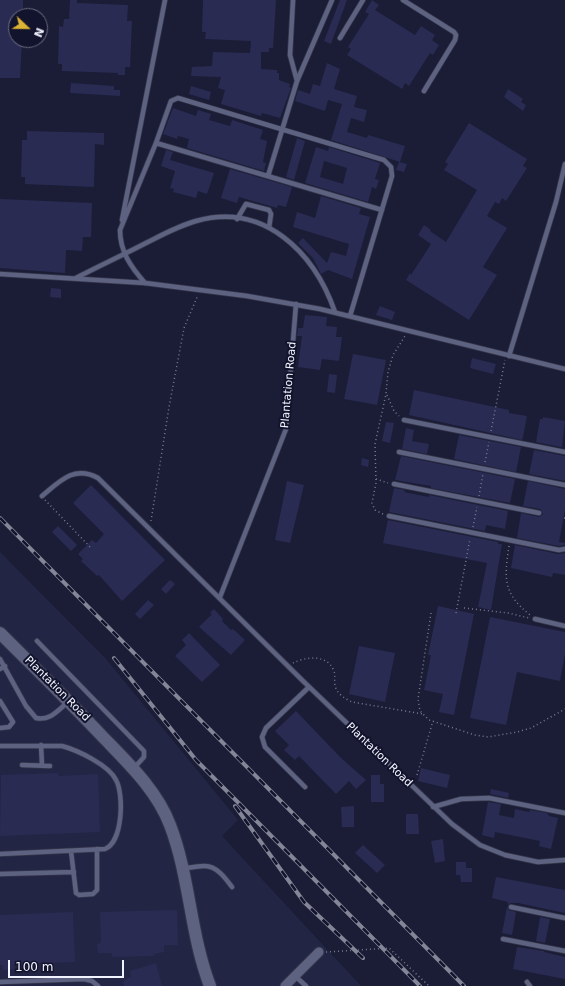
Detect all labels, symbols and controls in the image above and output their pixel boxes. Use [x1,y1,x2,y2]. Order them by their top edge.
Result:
north arrow [8,8,48,48]
text: N [31,26,46,39]
street label: Plantation Road [279,341,299,429]
street label: Plantation Road [22,654,92,724]
street label: Plantation Road [343,720,415,790]
scale bar [10,952,126,978]
text: 100 m [15,960,53,974]

